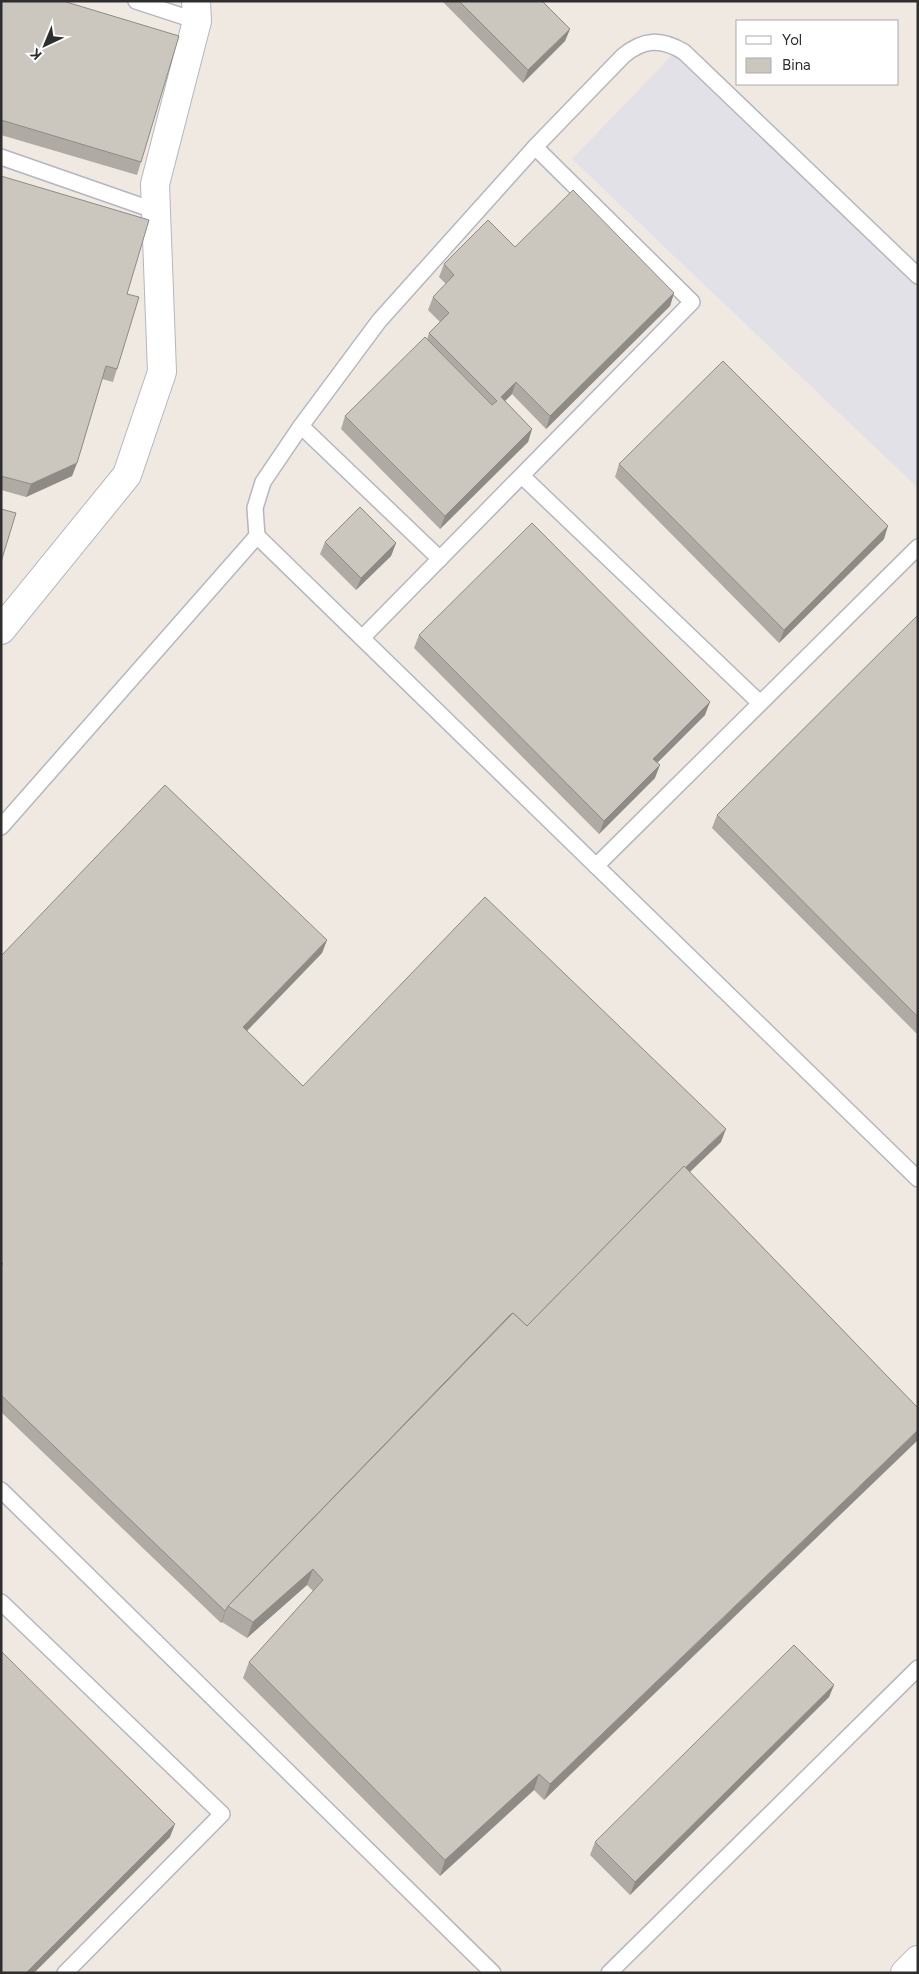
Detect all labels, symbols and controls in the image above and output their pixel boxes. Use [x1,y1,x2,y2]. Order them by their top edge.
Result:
north arrow [20,20,70,70]
legend [736,20,899,85]
text: Yol [782,31,802,49]
text: K [27,44,46,63]
text: Bina [782,56,811,74]

